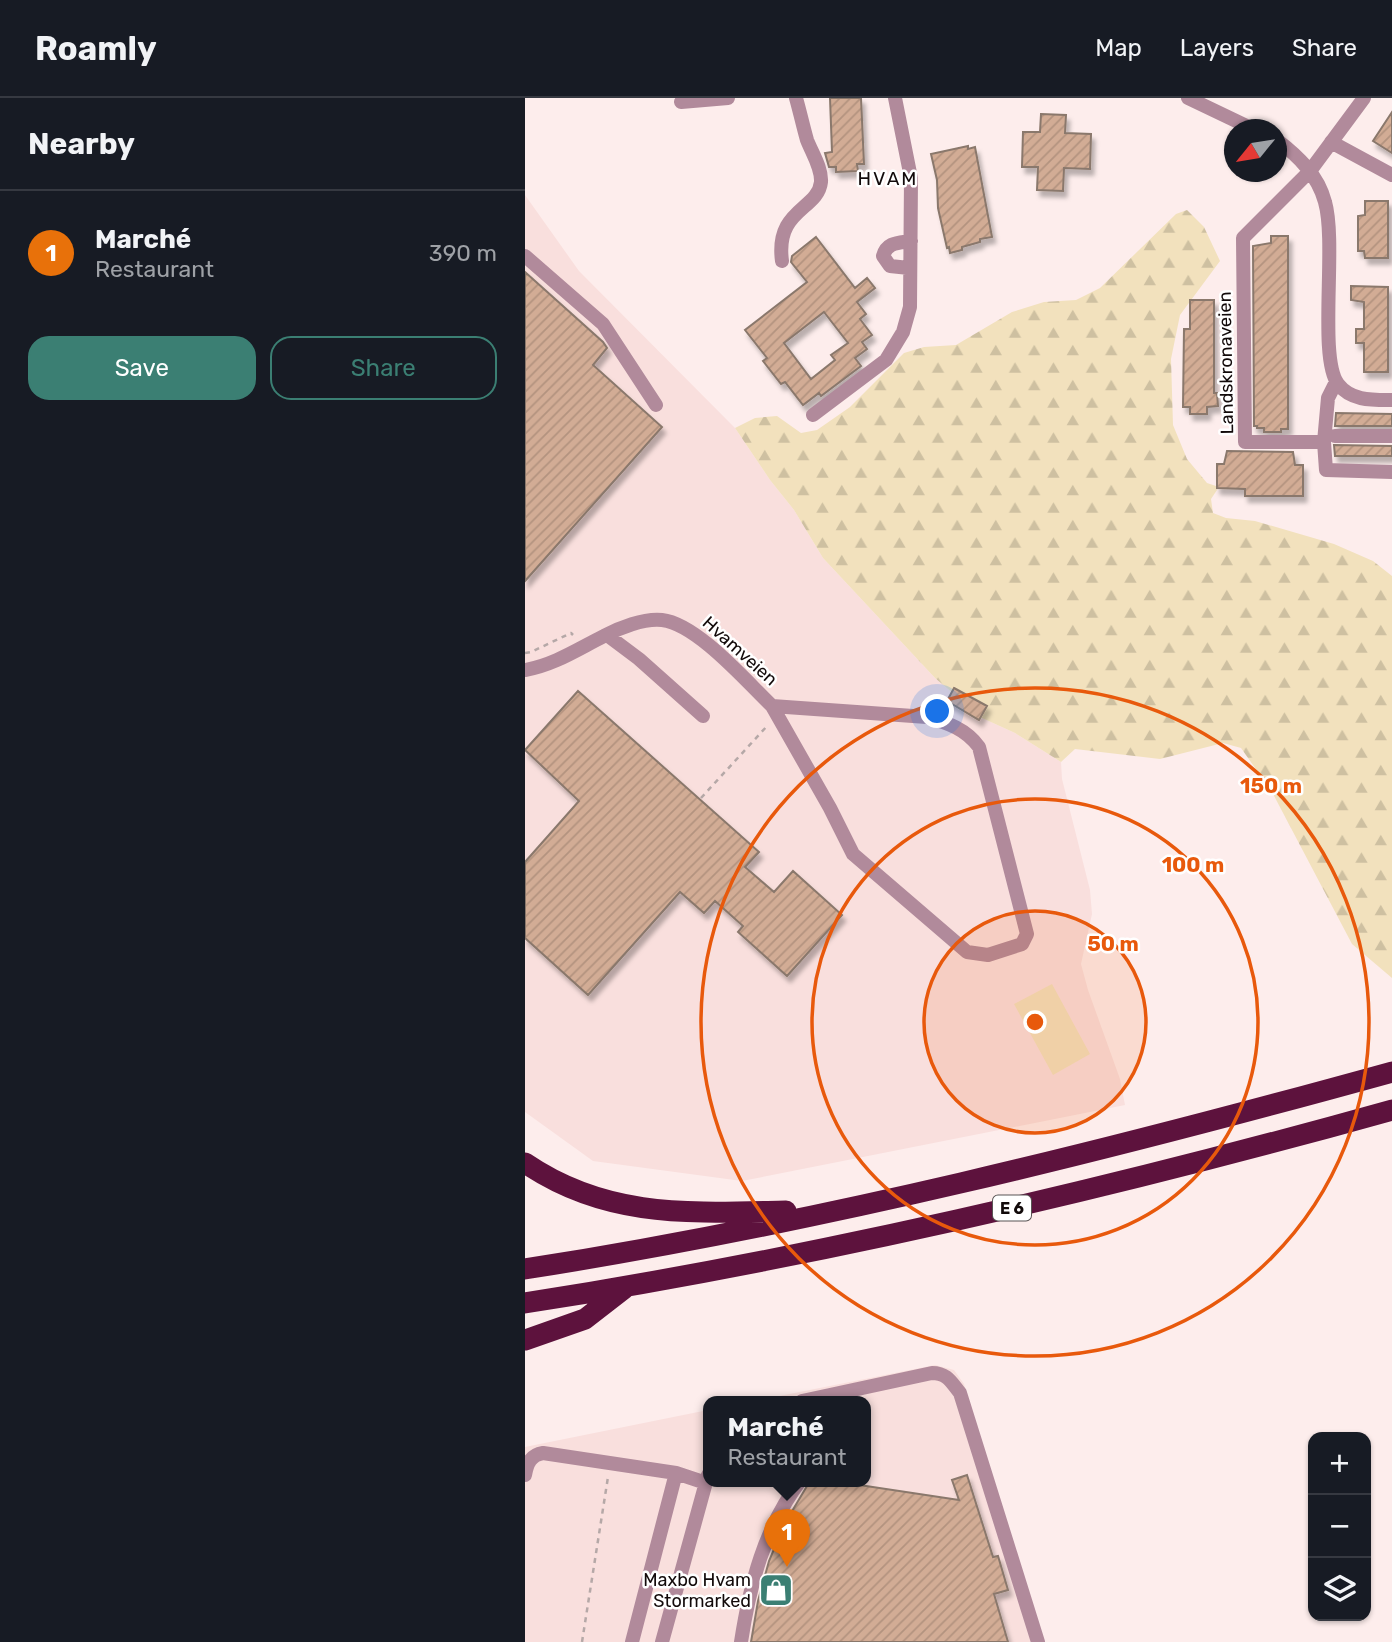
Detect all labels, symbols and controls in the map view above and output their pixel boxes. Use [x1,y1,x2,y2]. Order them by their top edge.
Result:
text: Roamly [35,29,157,68]
text: Map [1095,34,1142,62]
text: Layers [1180,34,1254,62]
text: Share [1292,34,1357,62]
north arrow [1224,119,1287,182]
text: Nearby [28,126,135,162]
district label: HVAM [858,167,918,190]
text: Marché [95,224,191,255]
text: 1 [45,239,57,267]
text: 390 m [429,239,497,267]
text: Restaurant [95,255,214,283]
street label: Landskronaveien [1214,291,1238,435]
button: Save [28,336,256,400]
button: Share [270,336,497,400]
street label: Hvamveien [698,612,782,690]
your location [920,694,954,728]
text: 150 m [1240,773,1302,798]
text: 100 m [1162,852,1224,877]
text: 50 m [1087,931,1139,956]
centre of rings [1023,1010,1047,1034]
road number: E 6 [993,1196,1031,1220]
popup [703,1396,871,1487]
text: Marché [727,1412,824,1443]
map controls [1308,1432,1371,1621]
button: + [1308,1432,1371,1495]
text: Restaurant [727,1443,847,1471]
button: − [1308,1495,1371,1558]
pin: 1 [764,1509,810,1567]
button: layers [1308,1558,1371,1621]
place label: Maxbo Hvam Stormarked [643,1569,751,1612]
shop icon: Maxbo Hvam Stormarked [757,1571,795,1609]

